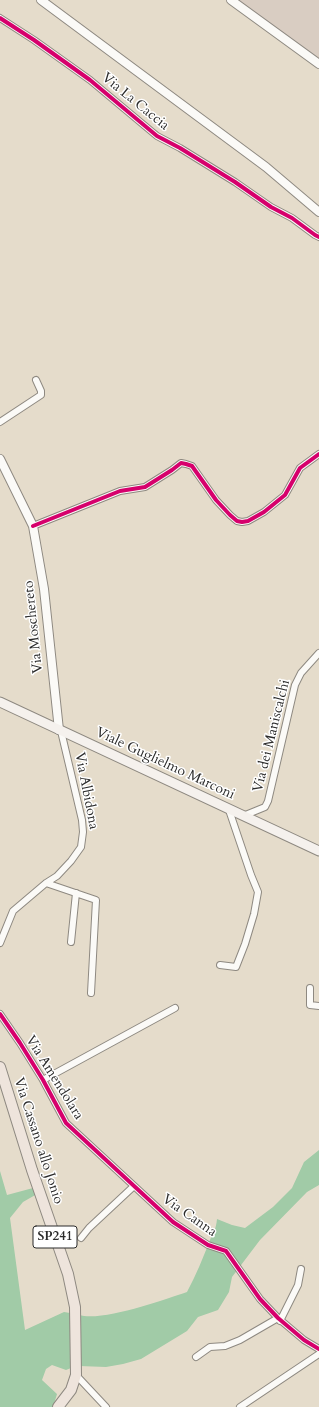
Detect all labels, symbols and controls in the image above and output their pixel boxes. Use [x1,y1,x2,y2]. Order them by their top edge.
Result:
street label: Via La Caccia [98,70,172,134]
street label: Via Moschereto [21,580,47,674]
street label: Via dei Maniscalchi [250,678,294,794]
street label: Viale Guglielmo Marconi [93,724,237,804]
street label: Via Albidona [70,751,102,831]
street label: Via Amendolara [21,1033,87,1123]
street label: Via Cassano allo Jonio [10,1076,66,1206]
street label: Via Canna [158,1191,220,1241]
road number: SP241 [33,1226,77,1248]

